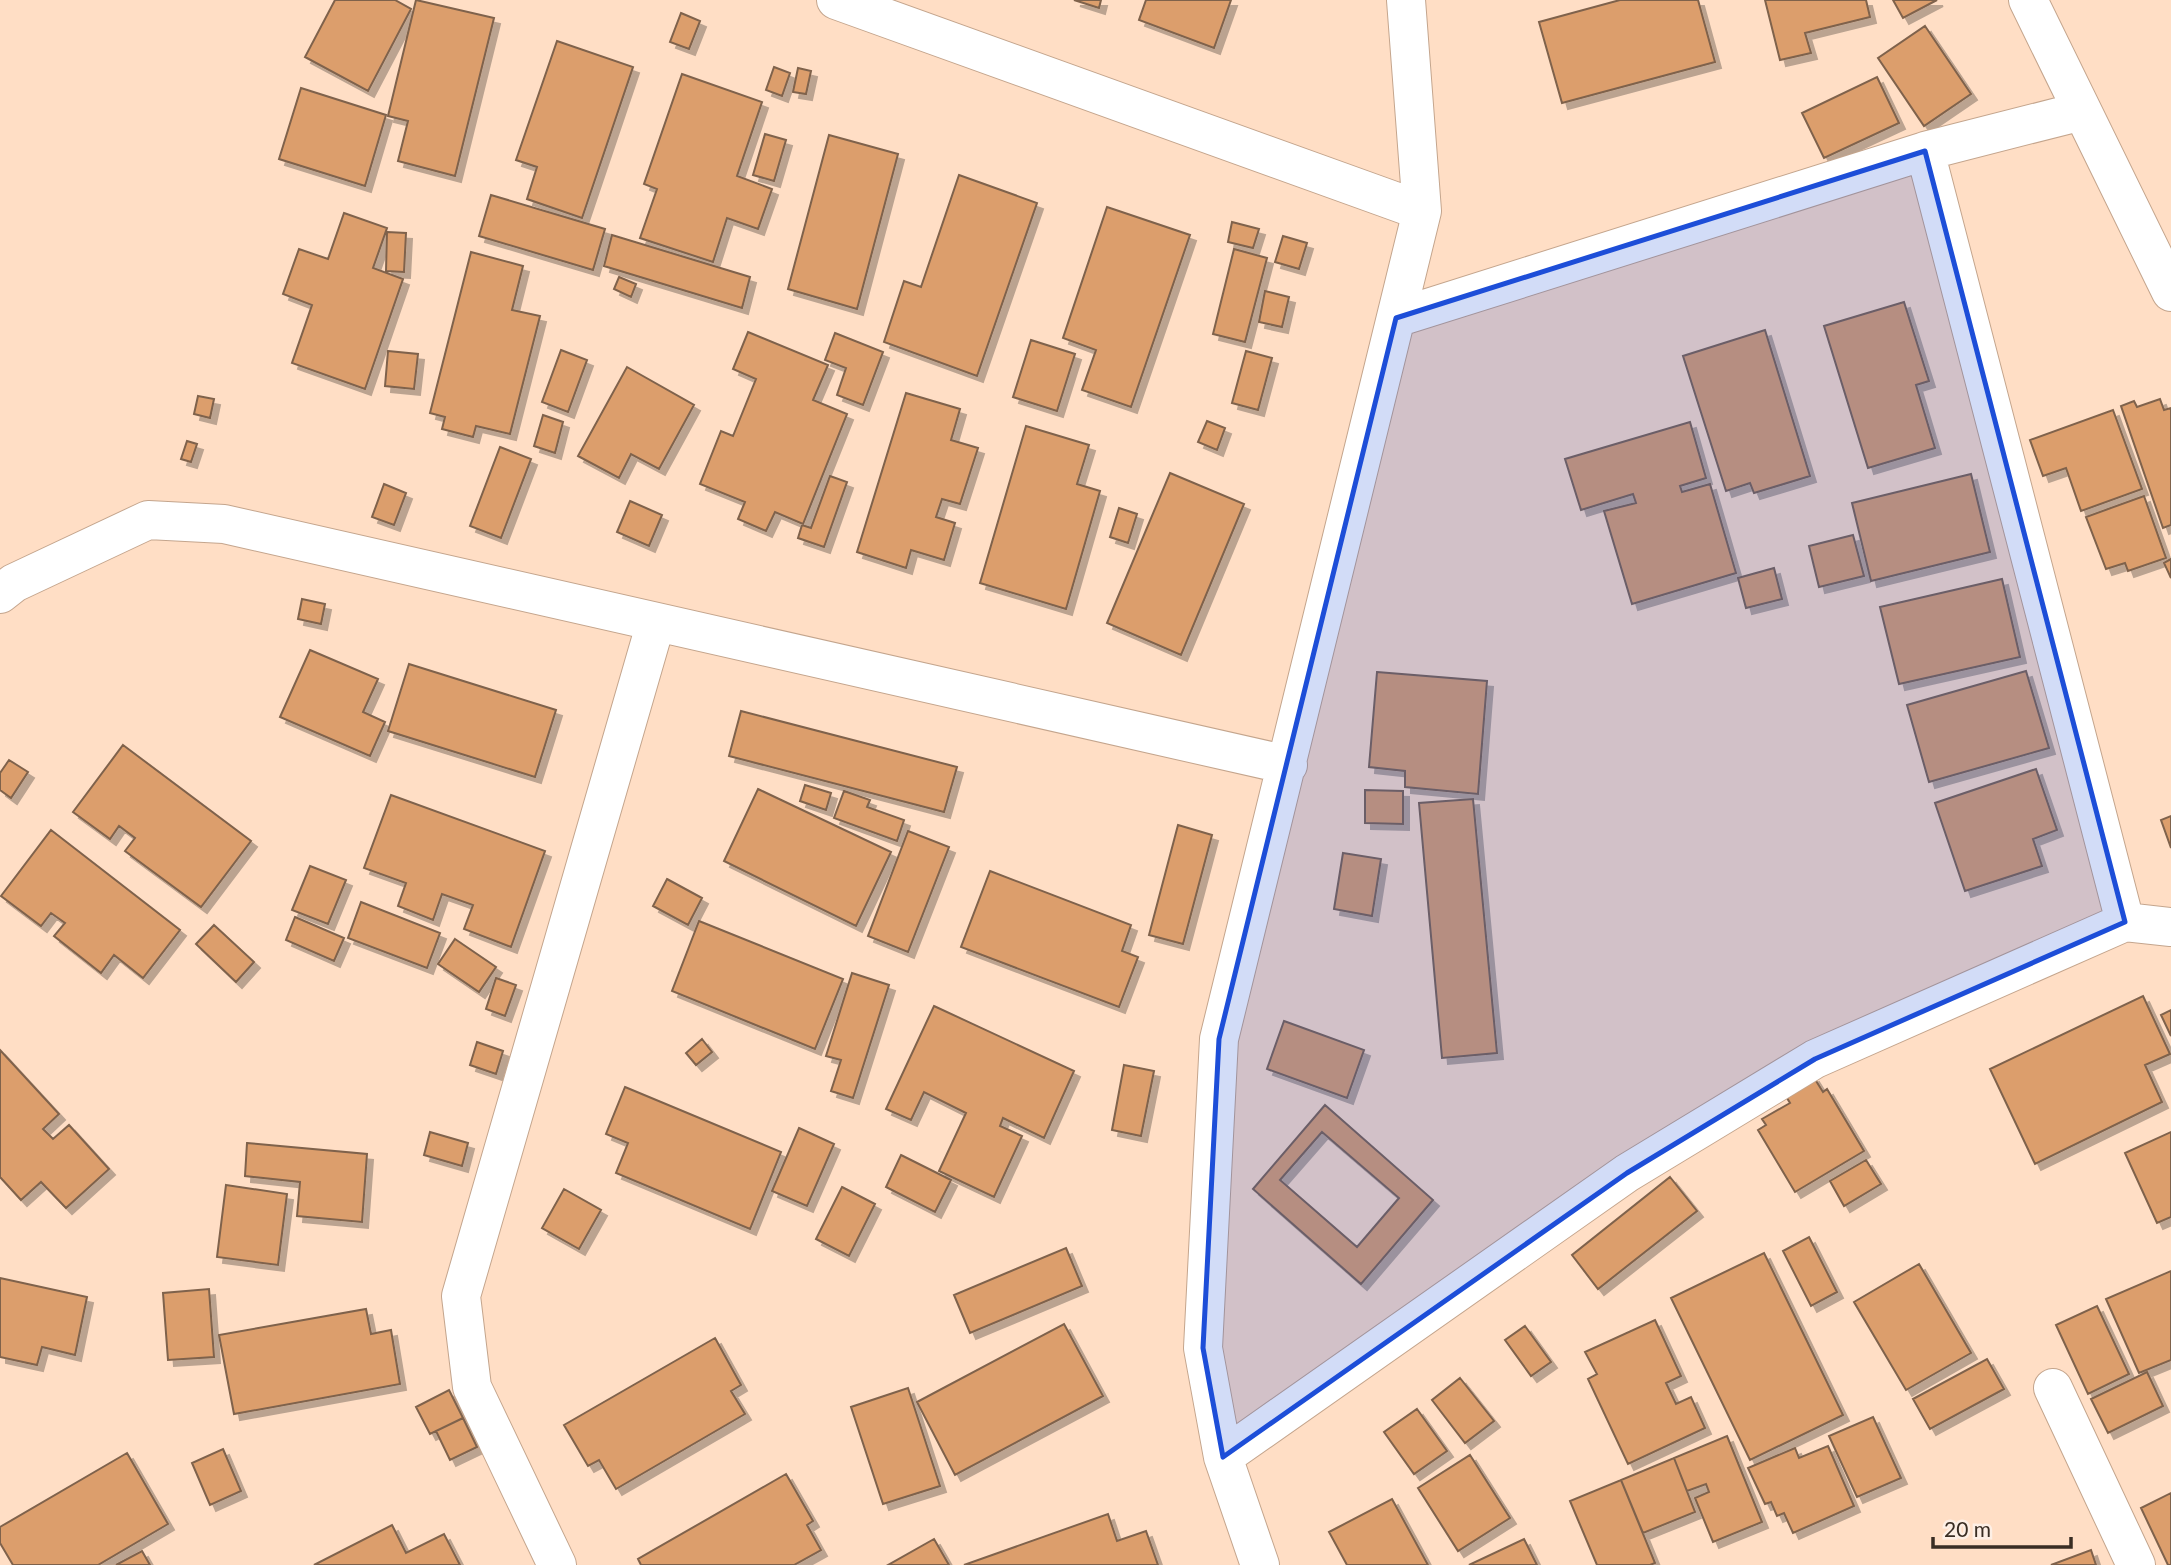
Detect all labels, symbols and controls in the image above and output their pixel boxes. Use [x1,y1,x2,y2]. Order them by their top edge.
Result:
scale bar [1933,1506,2071,1550]
text: 20 m [1944,1516,1991,1541]

